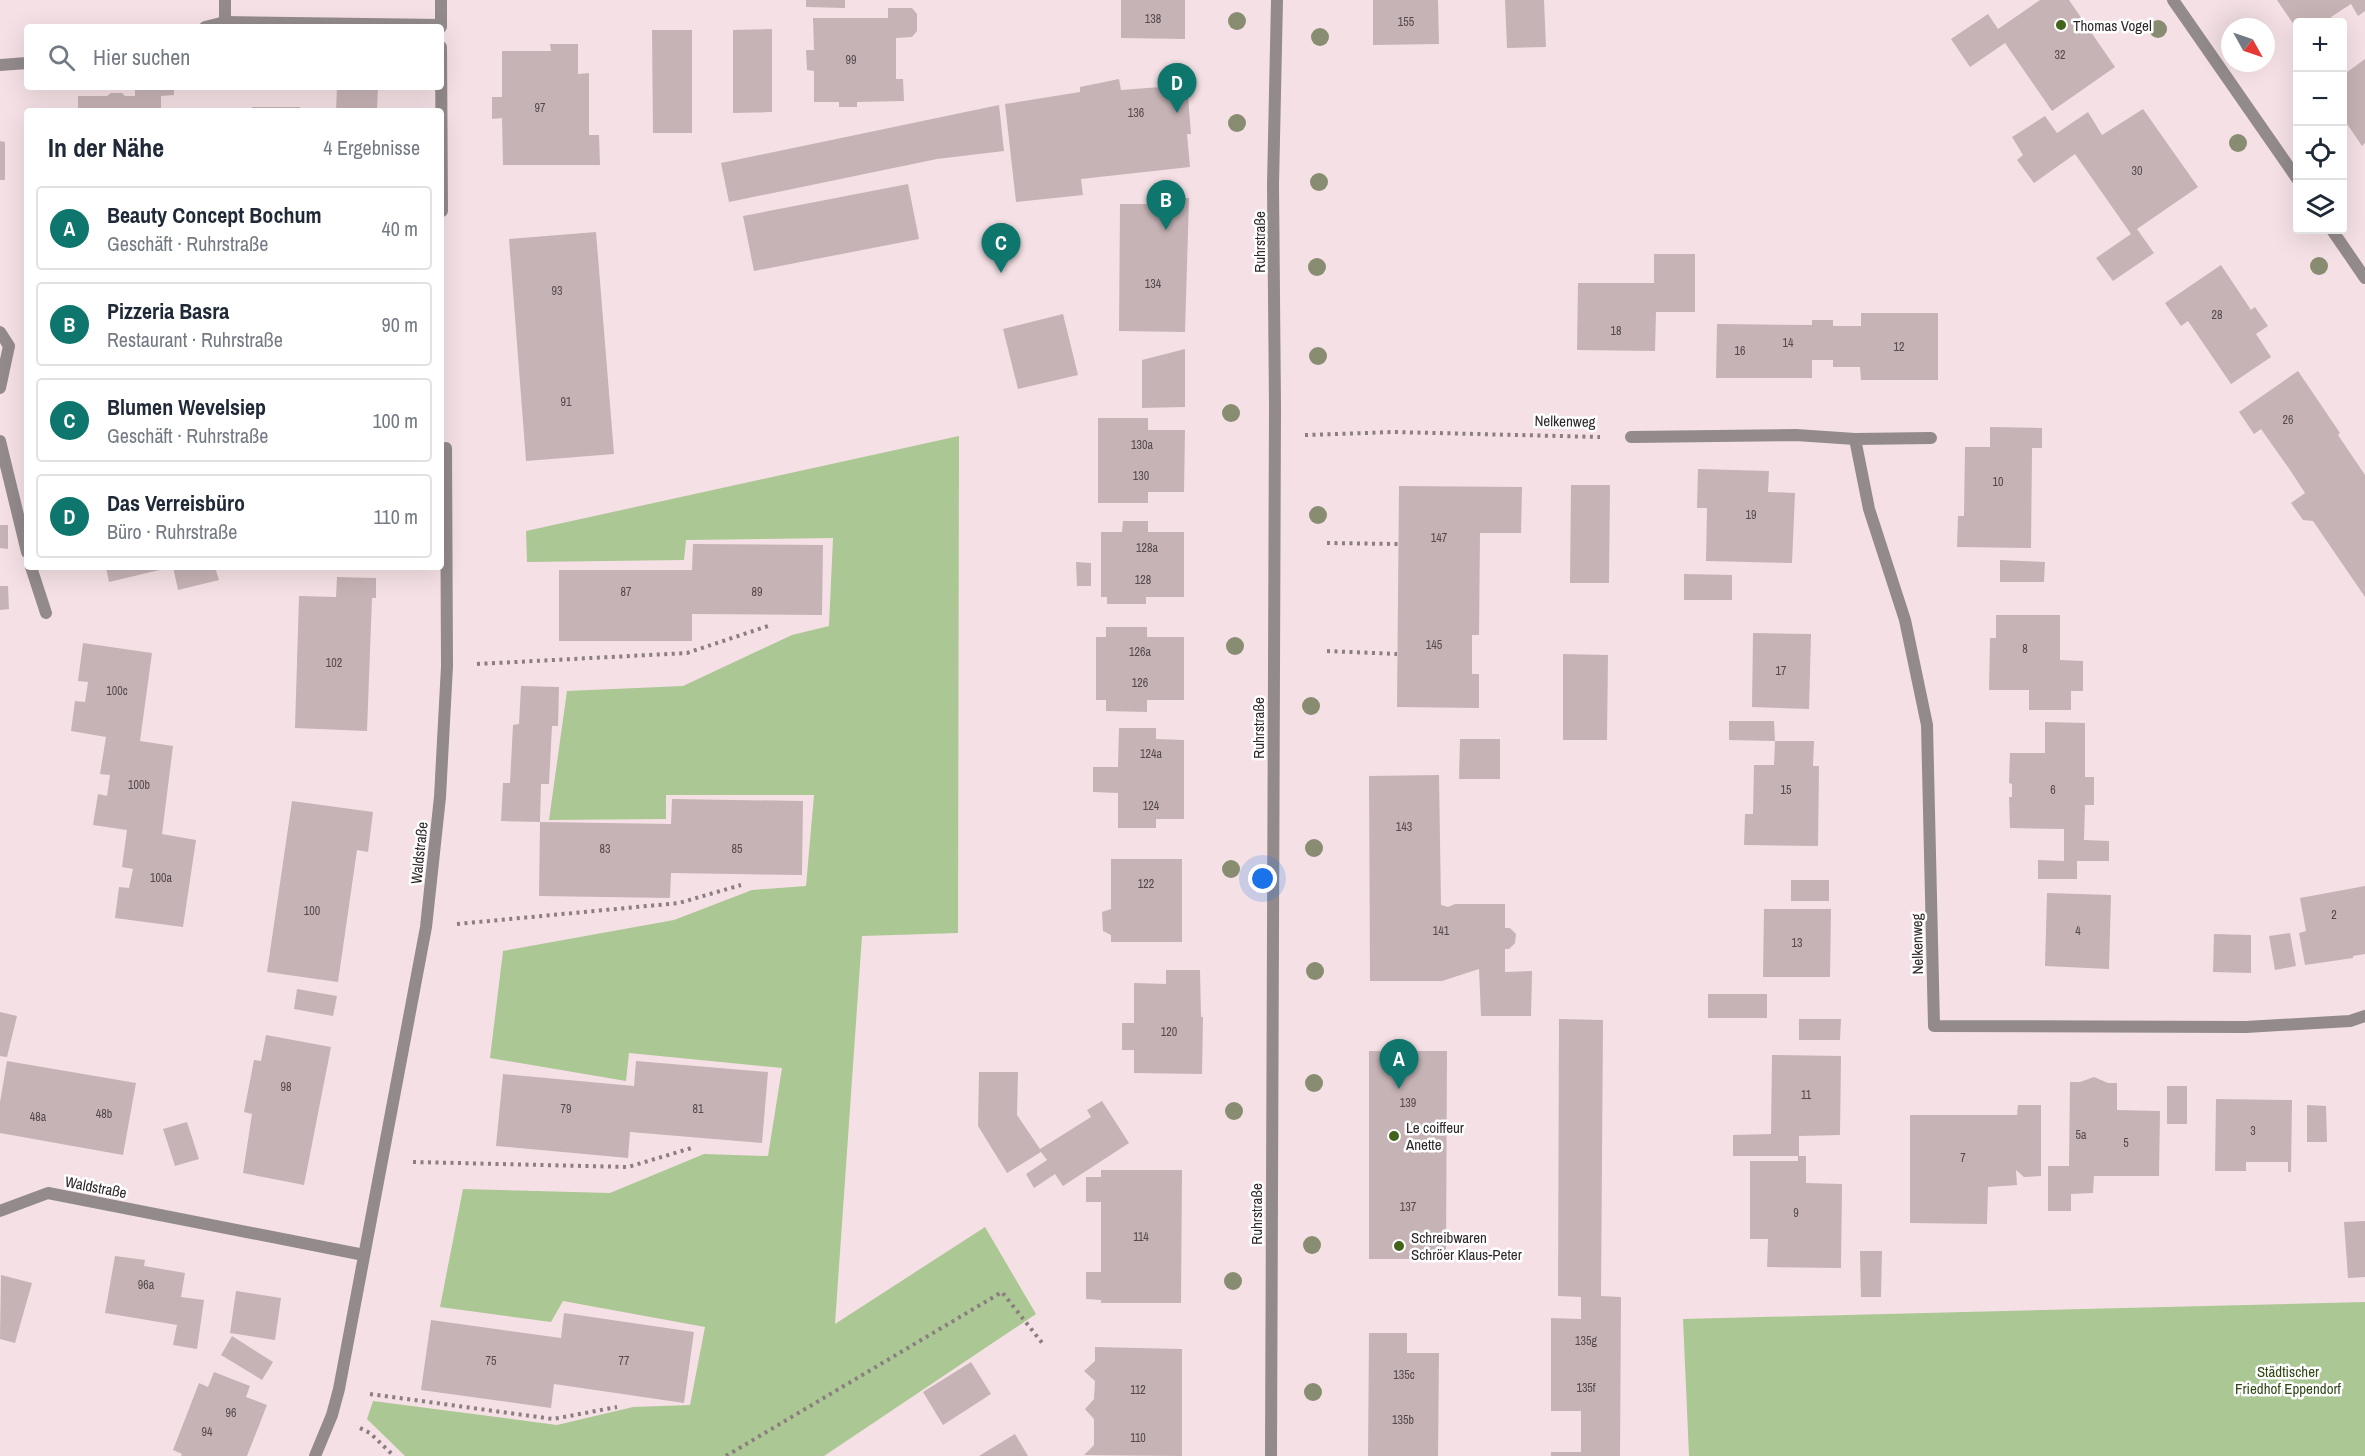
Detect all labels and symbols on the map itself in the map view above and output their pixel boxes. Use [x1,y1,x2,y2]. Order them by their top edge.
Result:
house number: 138 [1145,11,1161,27]
house number: 155 [1398,14,1415,30]
place label: Thomas Vogel [2073,15,2152,36]
marker: Thomas Vogel [2054,18,2068,32]
north arrow [2221,18,2275,72]
house number: 32 [2055,47,2065,63]
house number: 99 [846,52,856,68]
pin: D [1158,63,1196,113]
house number: 97 [535,100,546,116]
house number: 136 [1128,105,1144,121]
house number: 30 [2132,163,2142,179]
pin: B [1146,180,1186,230]
street label: Ruhrstraße [1249,211,1270,273]
pin: C [982,224,1020,273]
house number: 134 [1145,276,1162,292]
house number: 93 [552,283,562,299]
house number: 28 [2212,307,2222,323]
house number: 18 [1611,323,1621,339]
house number: 14 [1783,335,1794,351]
house number: 12 [1894,339,1904,355]
house number: 16 [1735,343,1745,359]
house number: 91 [561,394,572,410]
street label: Nelkenweg [1534,410,1596,432]
house number: 26 [2283,412,2293,428]
house number: 130a [1131,437,1153,453]
house number: 130 [1133,468,1149,484]
house number: 10 [1993,474,2003,490]
house number: 19 [1746,507,1756,523]
house number: 147 [1431,530,1448,546]
house number: 128a [1136,540,1158,556]
house number: 128 [1135,572,1151,588]
house number: 87 [621,584,632,600]
house number: 89 [752,584,762,600]
house number: 145 [1426,637,1443,653]
house number: 8 [2022,641,2028,657]
house number: 126a [1129,644,1151,660]
house number: 102 [326,655,342,671]
house number: 17 [1776,663,1787,679]
house number: 126 [1132,675,1148,691]
house number: 100c [106,683,128,699]
street label: Ruhrstraße [1248,697,1269,759]
house number: 124a [1140,746,1162,762]
house number: 100b [128,777,150,793]
house number: 15 [1781,782,1792,798]
house number: 6 [2050,782,2056,798]
house number: 124 [1143,798,1160,814]
house number: 143 [1396,819,1412,835]
street label: Waldstraße [405,821,433,885]
house number: 83 [600,841,610,857]
house number: 85 [732,841,743,857]
your location [1248,864,1277,893]
house number: 100a [150,870,172,886]
house number: 122 [1138,876,1154,892]
house number: 100 [304,903,320,919]
house number: 2 [2331,907,2337,923]
street label: Nelkenweg [1906,913,1928,975]
house number: 141 [1433,923,1450,939]
house number: 4 [2075,923,2081,939]
house number: 13 [1792,935,1802,951]
house number: 120 [1161,1024,1177,1040]
pin: A [1380,1040,1418,1089]
house number: 98 [281,1079,291,1095]
house number: 11 [1801,1087,1812,1103]
house number: 139 [1400,1095,1416,1111]
house number: 79 [561,1101,571,1117]
house number: 81 [693,1101,704,1117]
house number: 48b [96,1106,112,1122]
house number: 48a [30,1109,47,1125]
place label: Le coiffeur Anette [1405,1117,1464,1155]
house number: 3 [2250,1123,2256,1139]
house number: 5a [2076,1127,2087,1143]
marker: Le coiffeur Anette [1387,1129,1401,1143]
house number: 5 [2123,1135,2129,1151]
house number: 7 [1960,1150,1966,1166]
street label: Waldstraße [63,1171,129,1203]
street label: Ruhrstraße [1246,1183,1267,1245]
house number: 137 [1400,1199,1417,1215]
house number: 9 [1793,1205,1799,1221]
place label: Schreibwaren Schröer Klaus-Peter [1411,1227,1522,1265]
house number: 114 [1133,1229,1149,1245]
marker: Schreibwaren Schröer Klaus-Peter [1392,1239,1406,1253]
house number: 96a [138,1277,155,1293]
house number: 135g [1575,1333,1597,1349]
house number: 75 [486,1353,497,1369]
house number: 77 [619,1353,630,1369]
park label: Städtischer Friedhof Eppendorf [2235,1361,2342,1399]
house number: 135c [1393,1367,1415,1383]
house number: 135f [1576,1380,1596,1396]
house number: 112 [1130,1382,1146,1398]
house number: 96 [226,1405,236,1421]
house number: 135b [1392,1412,1414,1428]
house number: 94 [202,1424,213,1440]
house number: 110 [1130,1430,1146,1446]

